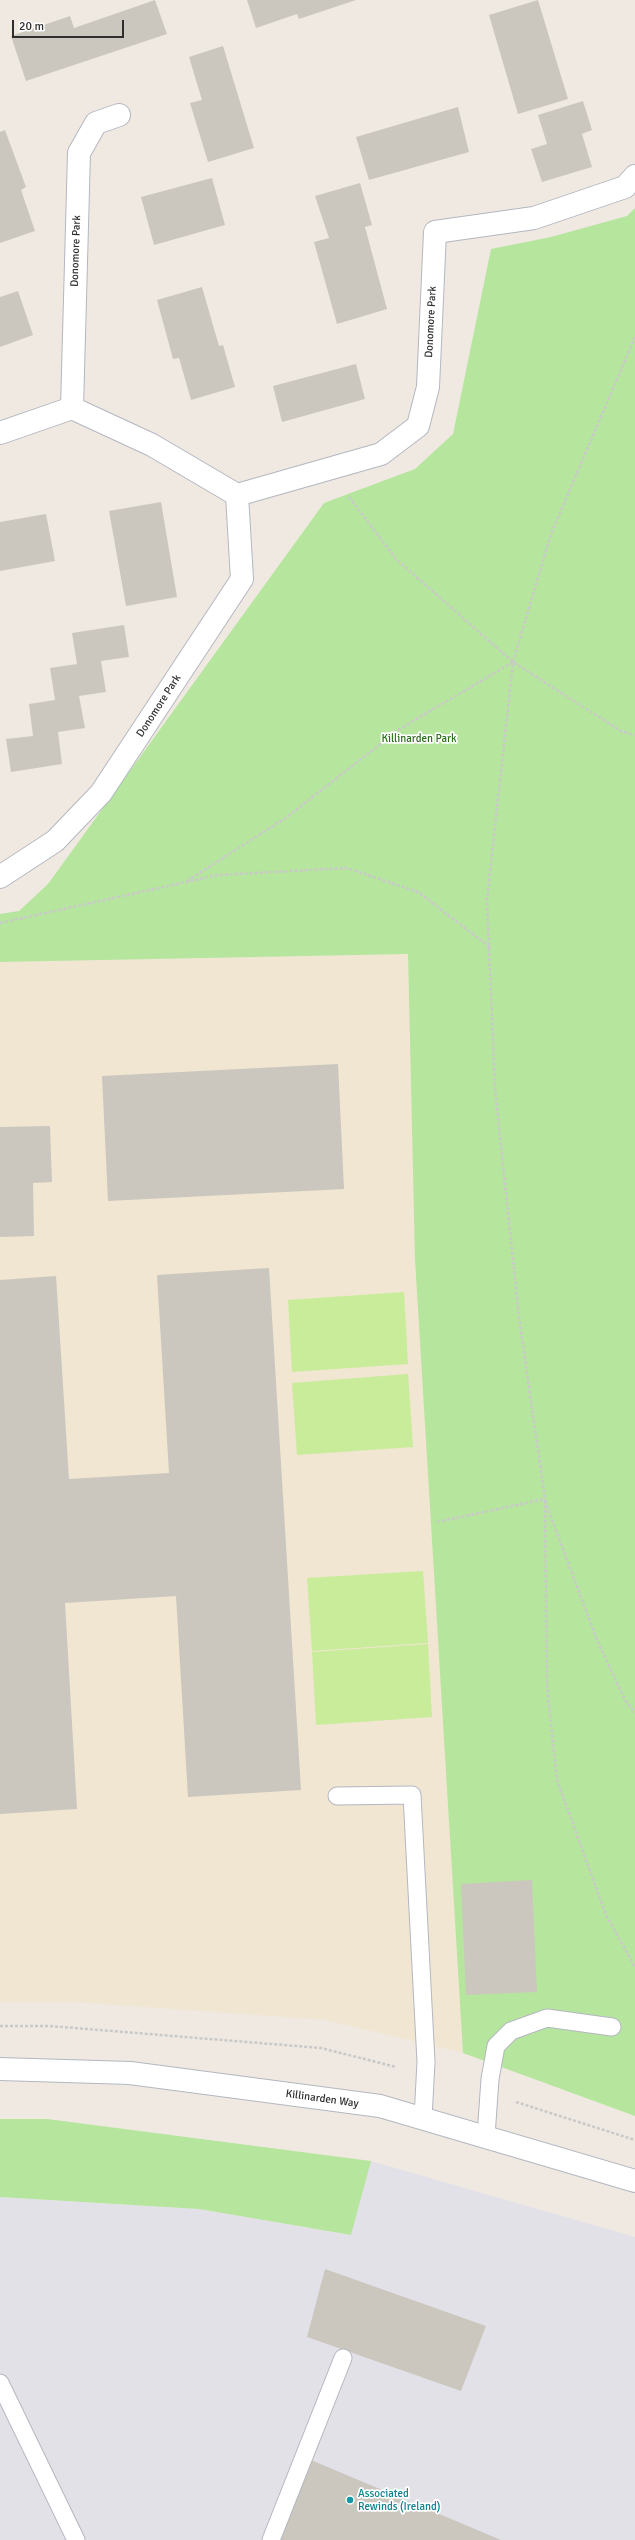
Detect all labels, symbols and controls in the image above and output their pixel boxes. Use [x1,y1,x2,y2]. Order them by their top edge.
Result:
scale bar [14,12,126,38]
text: 20 m [19,19,44,34]
street label: Donomore Park [68,215,84,287]
street label: Donomore Park [423,286,439,358]
street label: Donomore Park [134,672,184,740]
park label: Killinarden Park [381,732,457,746]
street label: Killinarden Way [285,2087,359,2111]
place label: Associated Rewinds (Ireland) [358,2487,440,2513]
marker: Associated Rewinds (Ireland) [345,2495,355,2505]

